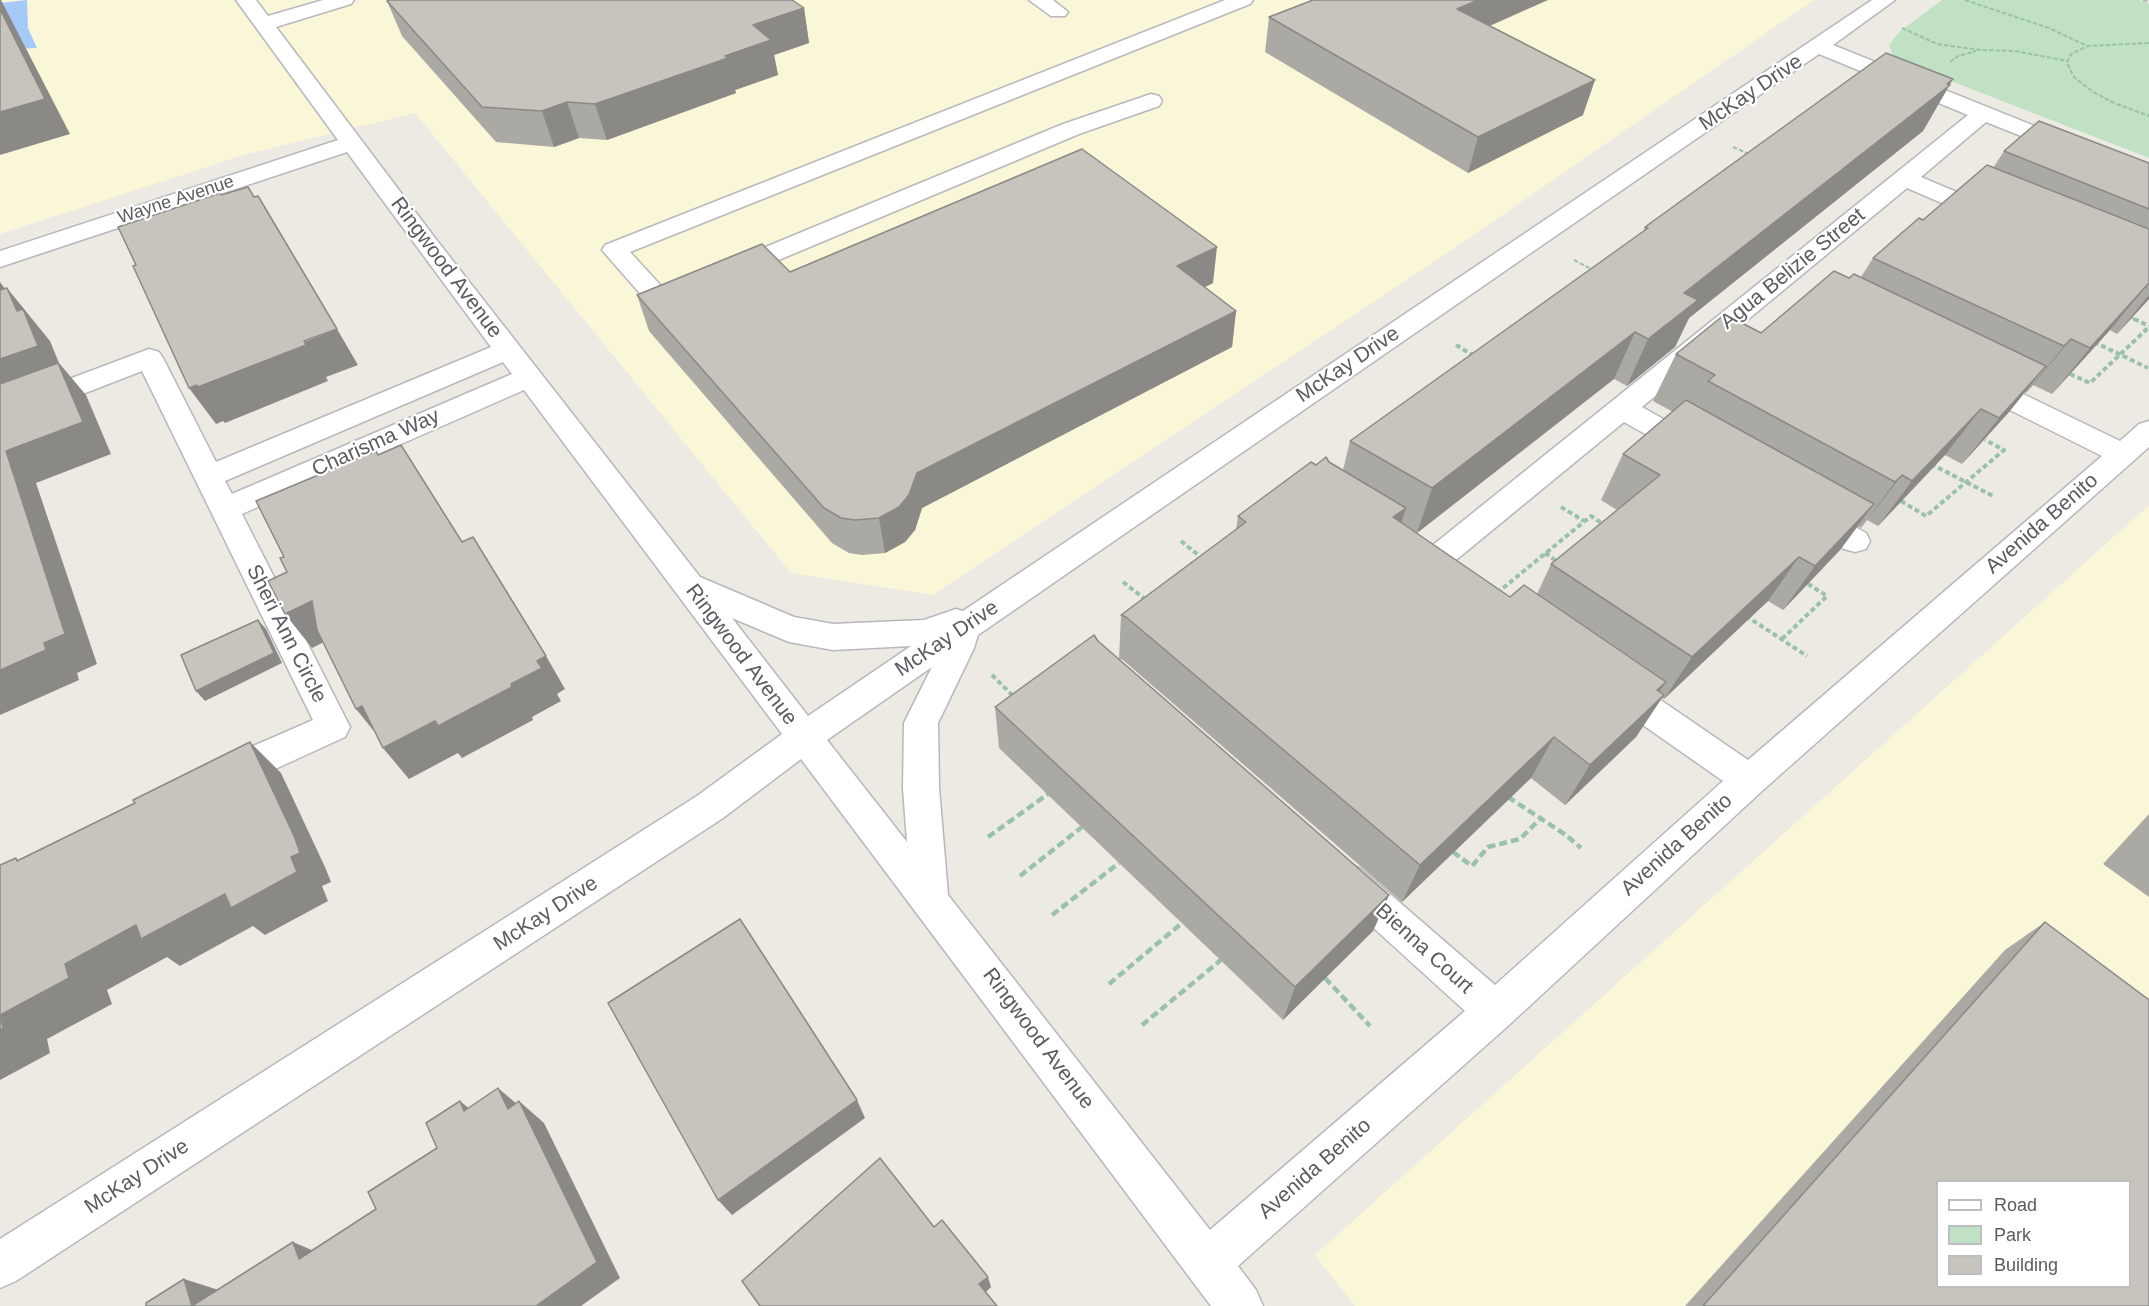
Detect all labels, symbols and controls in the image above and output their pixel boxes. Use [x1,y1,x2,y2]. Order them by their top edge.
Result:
street label: McKay Drive [1695,49,1807,137]
street label: Wayne Avenue [115,171,237,229]
street label: Ringwood Avenue [385,193,507,343]
street label: Agua Belizie Street [1716,203,1870,335]
street label: McKay Drive [1292,321,1404,409]
street label: Charisma Way [308,404,444,482]
street label: Avenida Benito [1981,468,2103,580]
street label: Sheri Ann Circle [240,561,332,707]
street label: Ringwood Avenue [680,580,802,730]
street label: McKay Drive [891,595,1003,683]
street label: Avenida Benito [1616,788,1738,902]
street label: McKay Drive [489,871,603,957]
street label: Bienna Court [1370,899,1478,999]
street label: Ringwood Avenue [977,964,1099,1114]
street label: Avenida Benito [1254,1113,1376,1225]
street label: McKay Drive [80,1134,194,1220]
legend [1936,1180,2131,1288]
text: Road [1994,1195,2037,1215]
text: Park [1994,1225,2031,1245]
text: Building [1994,1255,2058,1275]

